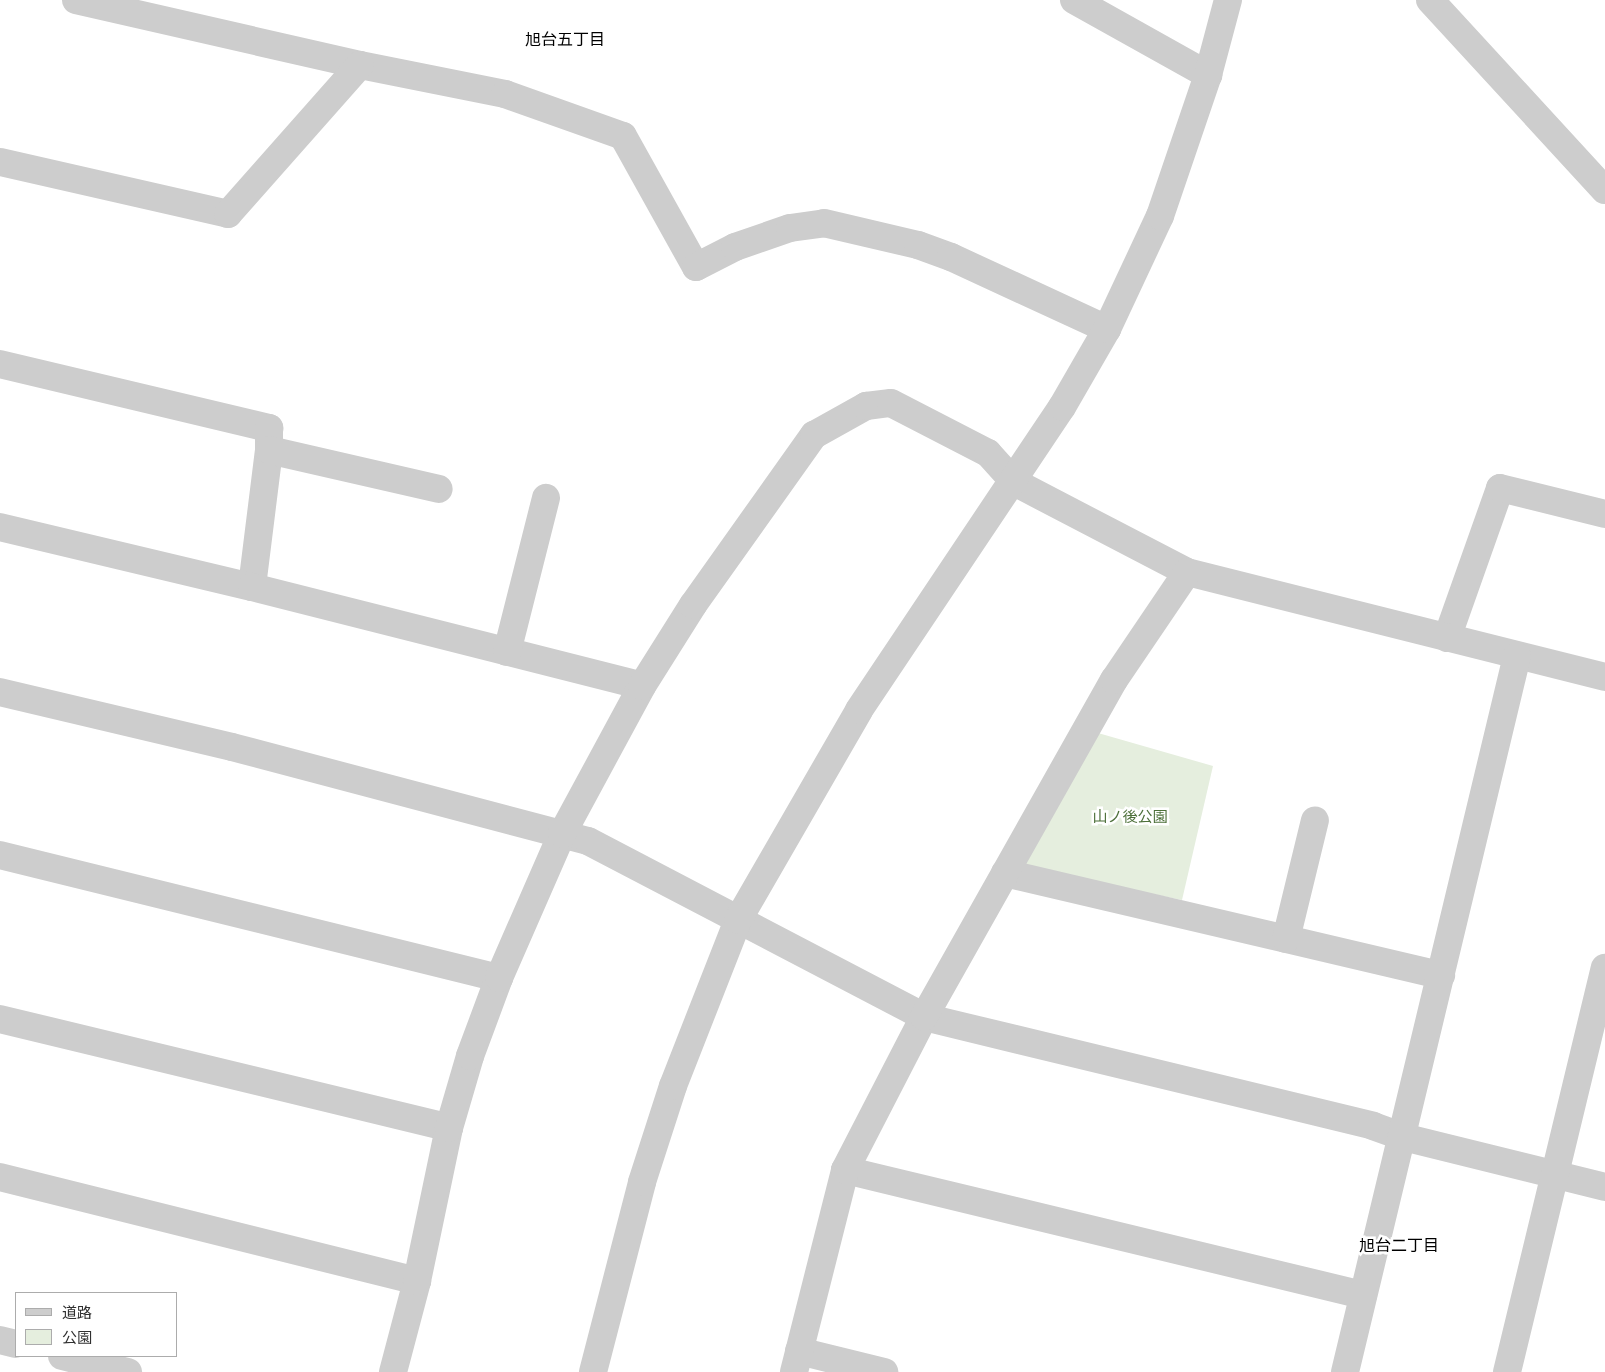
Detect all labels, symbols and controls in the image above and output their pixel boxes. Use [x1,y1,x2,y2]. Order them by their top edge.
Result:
district label: 旭台五丁目 [525,29,605,49]
park label: 山ノ後公園 [1093,808,1167,826]
district label: 旭台二丁目 [1359,1235,1439,1255]
legend [15,1292,178,1357]
text: 道路 [62,1303,92,1322]
text: 公園 [62,1328,92,1347]

